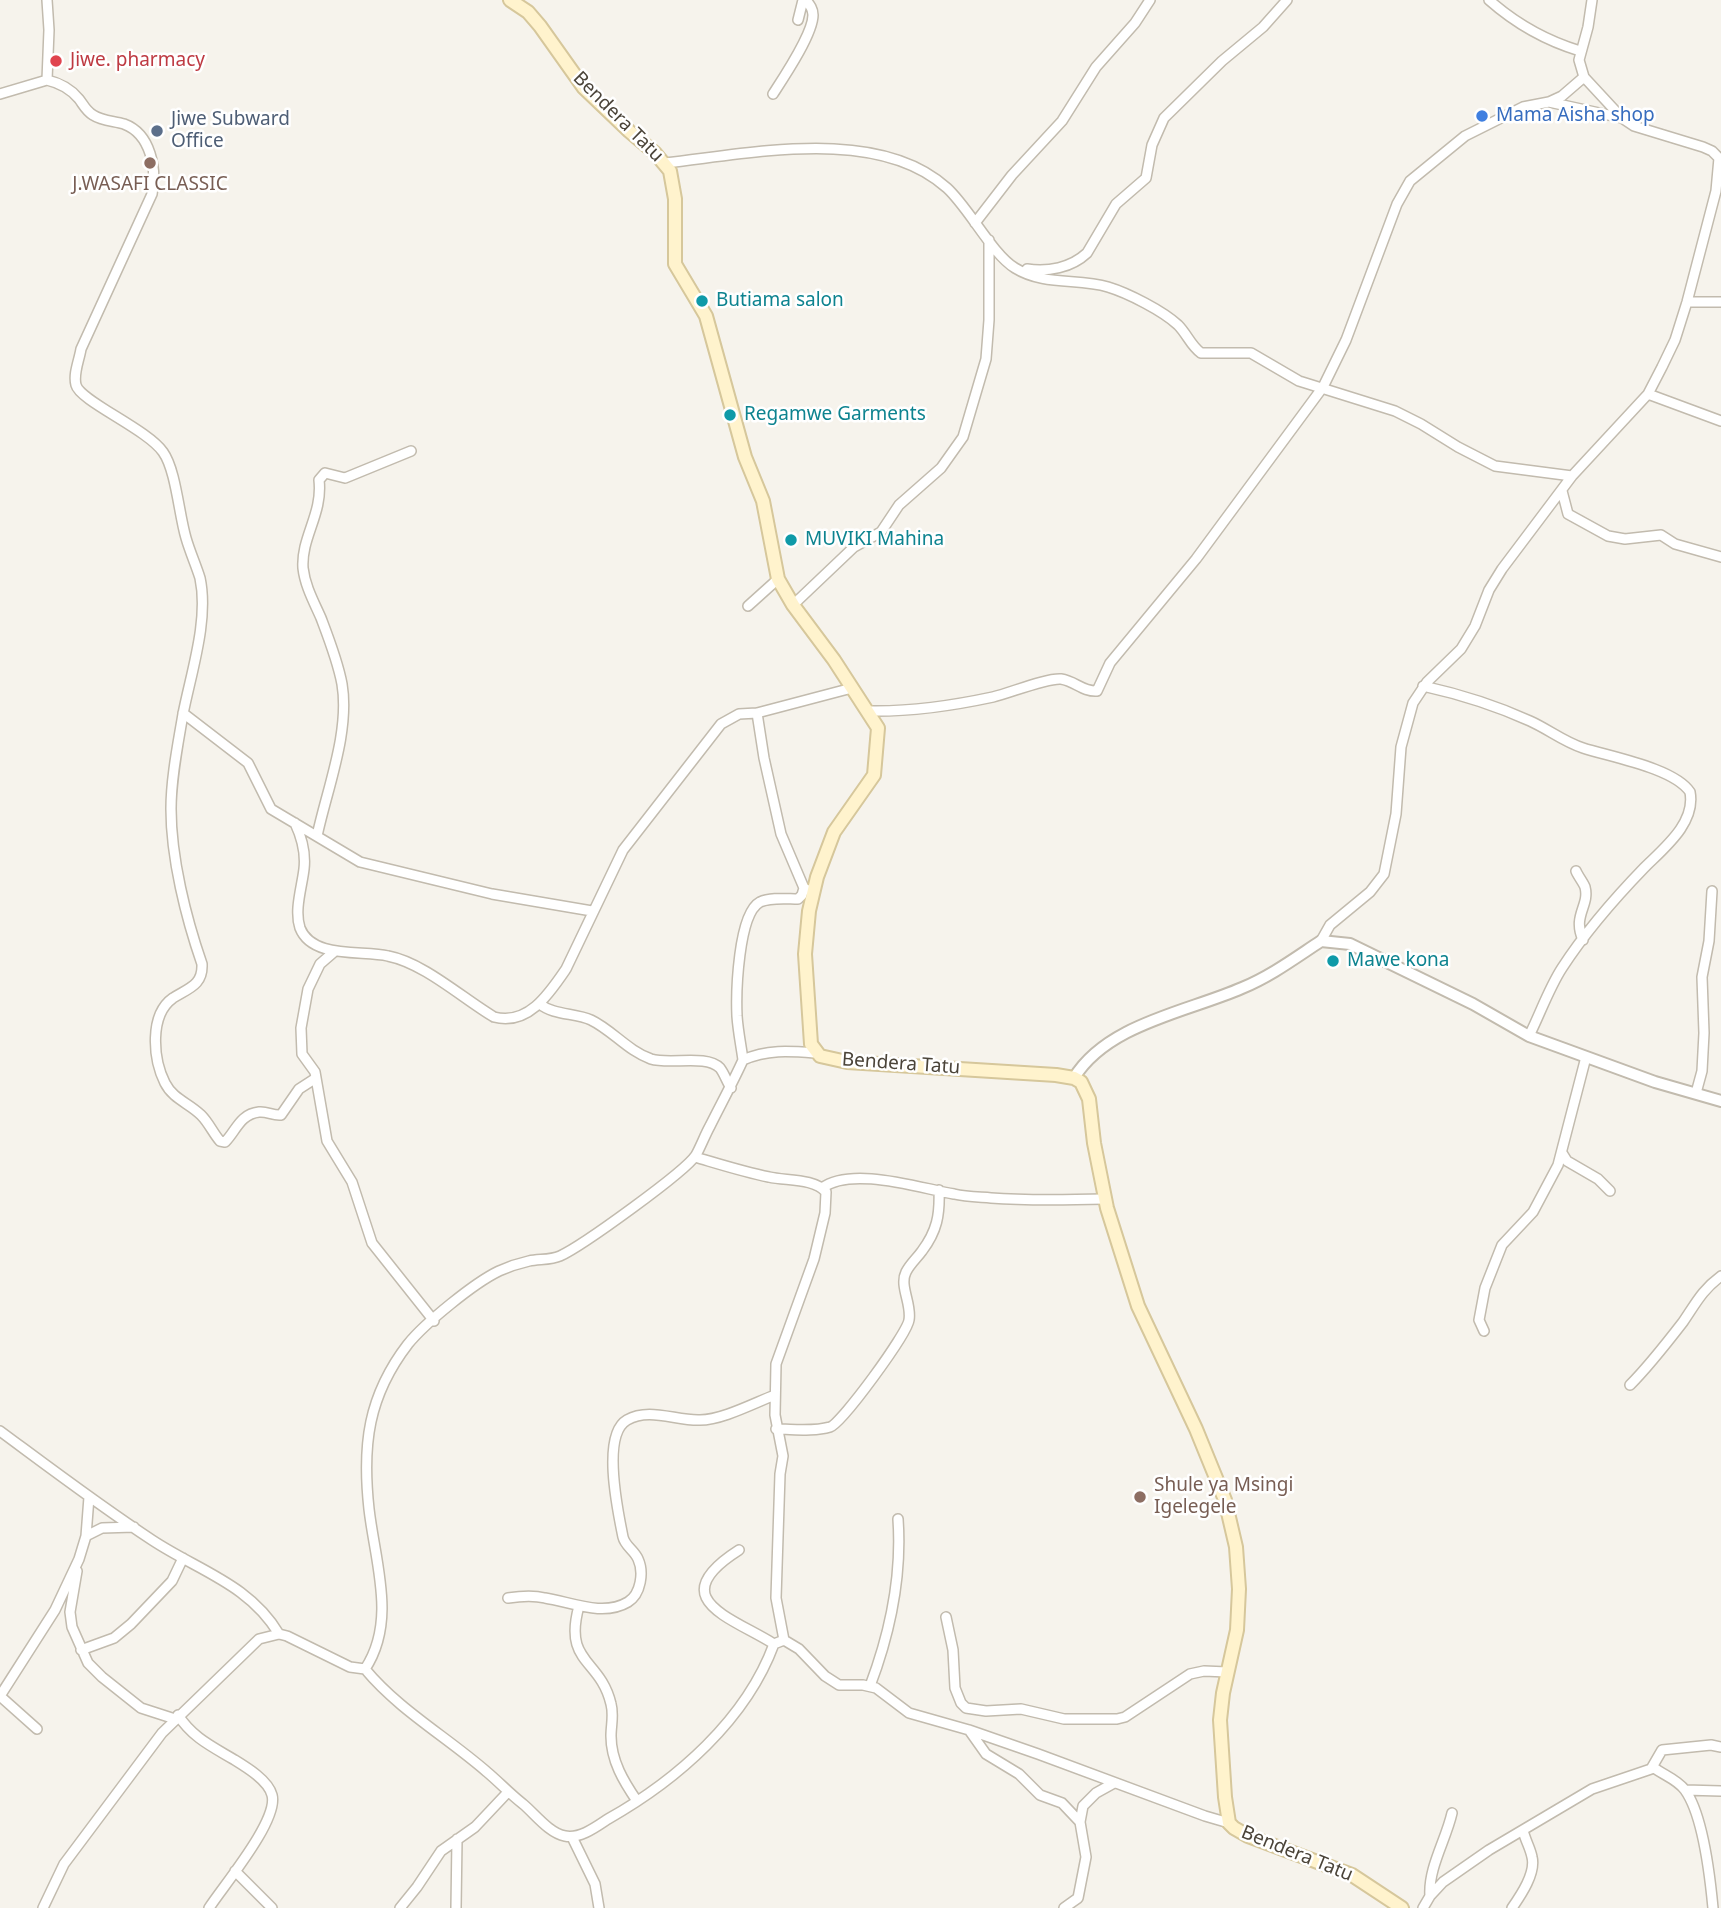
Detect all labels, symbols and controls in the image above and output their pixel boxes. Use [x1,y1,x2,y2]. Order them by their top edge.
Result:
place label: Jiwe. pharmacy [70,50,205,72]
marker: Jiwe. pharmacy [48,53,64,69]
street label: Bendera Tatu [568,67,668,167]
place label: Mama Aisha shop [1496,105,1655,127]
marker: Mama Aisha shop [1474,108,1490,124]
place label: Jiwe Subward Office [171,109,290,153]
marker: Jiwe Subward Office [149,123,165,139]
marker: J.WASAFI CLASSIC [142,155,158,171]
place label: J.WASAFI CLASSIC [72,174,228,196]
place label: Butiama salon [716,290,844,312]
marker: Butiama salon [694,293,710,309]
place label: Regamwe Garments [744,404,926,426]
marker: Regamwe Garments [722,407,738,423]
place label: MUVIKI Mahina [805,529,944,551]
marker: MUVIKI Mahina [783,532,799,548]
place label: Mawe kona [1347,950,1450,972]
marker: Mawe kona [1325,953,1341,969]
street label: Bendera Tatu [841,1048,961,1080]
place label: Shule ya Msingi Igelegele [1154,1475,1293,1519]
marker: Shule ya Msingi Igelegele [1132,1489,1148,1505]
street label: Bendera Tatu [1238,1821,1356,1887]

